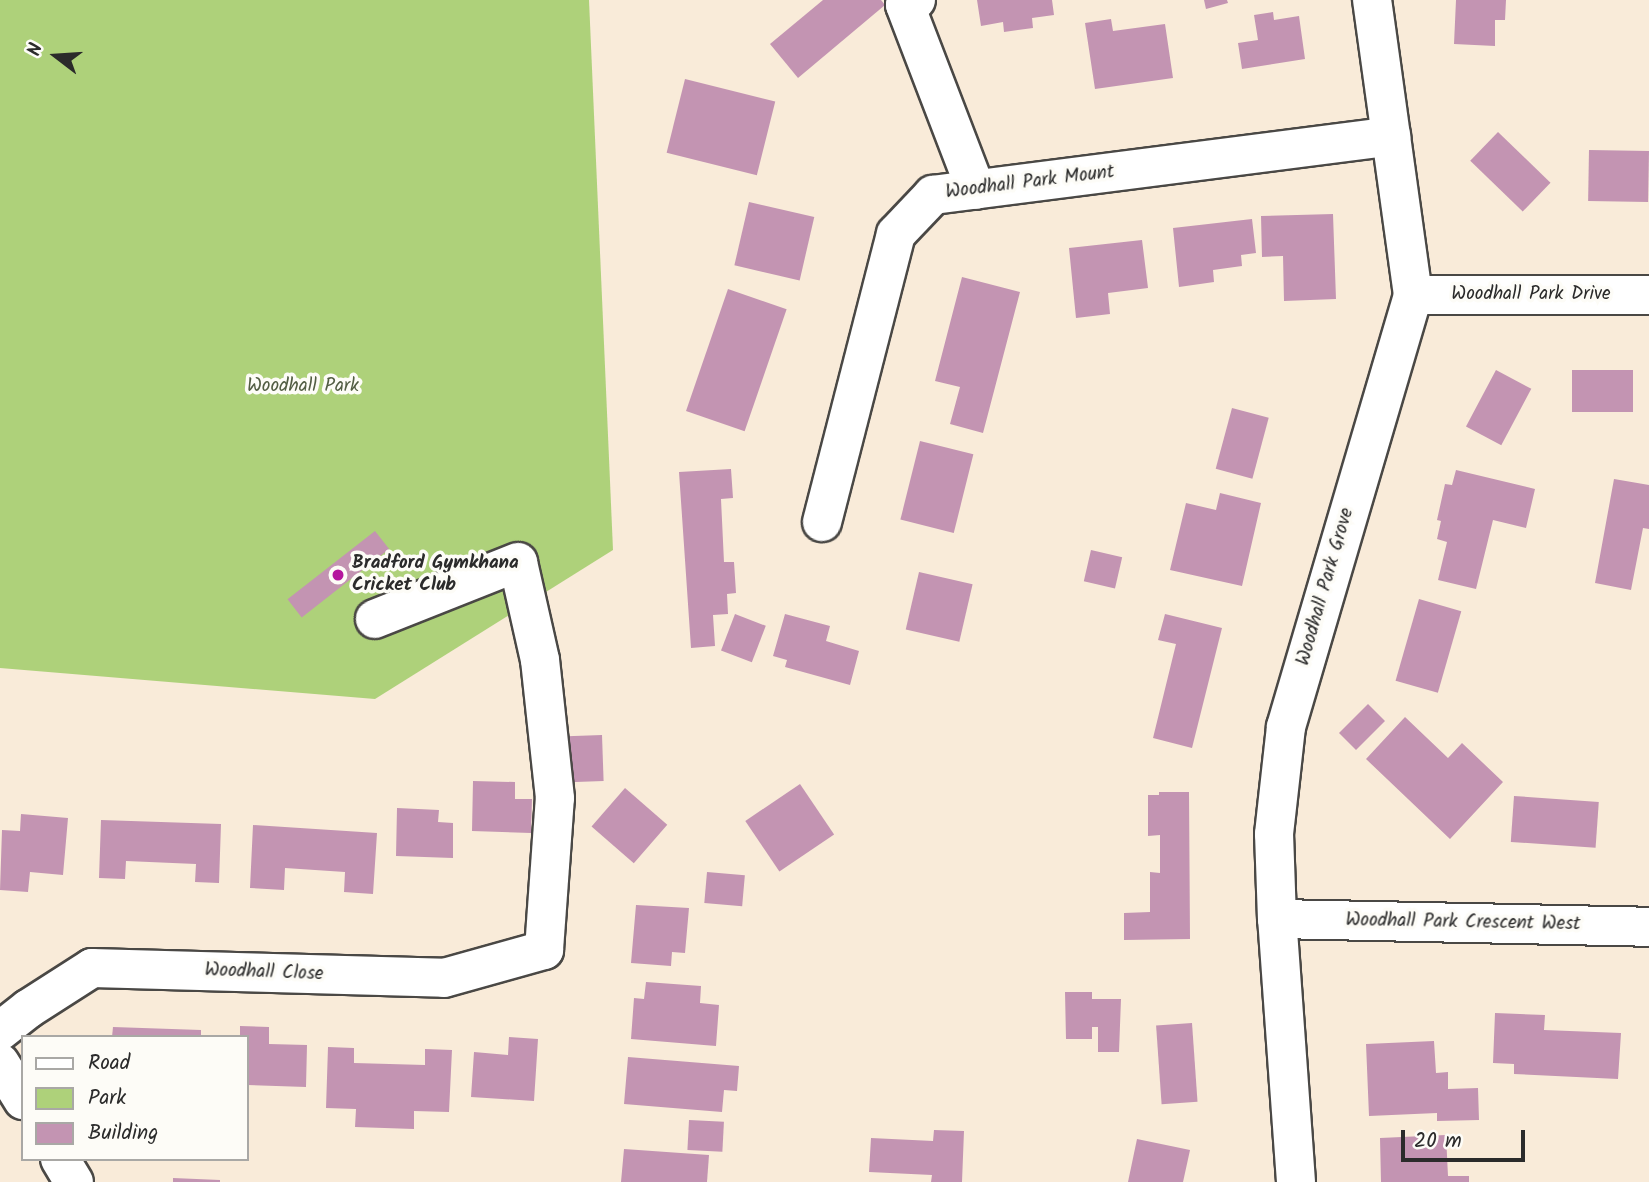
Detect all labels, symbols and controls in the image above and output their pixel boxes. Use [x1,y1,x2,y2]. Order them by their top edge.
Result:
north arrow [21,21,91,91]
text: N [20,40,52,60]
street label: Woodhall Park Mount [944,161,1116,205]
street label: Woodhall Park Drive [1451,284,1611,306]
park label: Woodhall Park [247,376,359,398]
street label: Woodhall Park Grove [1293,506,1359,668]
place label: Bradford Gymkhana Cricket Club [352,553,519,597]
marker: Bradford Gymkhana Cricket Club [330,567,346,583]
street label: Woodhall Park Crescent West [1345,910,1581,936]
street label: Woodhall Close [204,960,324,986]
legend [21,1035,248,1161]
text: Road [88,1047,130,1080]
text: Park [88,1082,126,1115]
scale bar [1404,1116,1528,1160]
text: Building [88,1117,158,1150]
text: 20 m [1414,1125,1462,1158]

